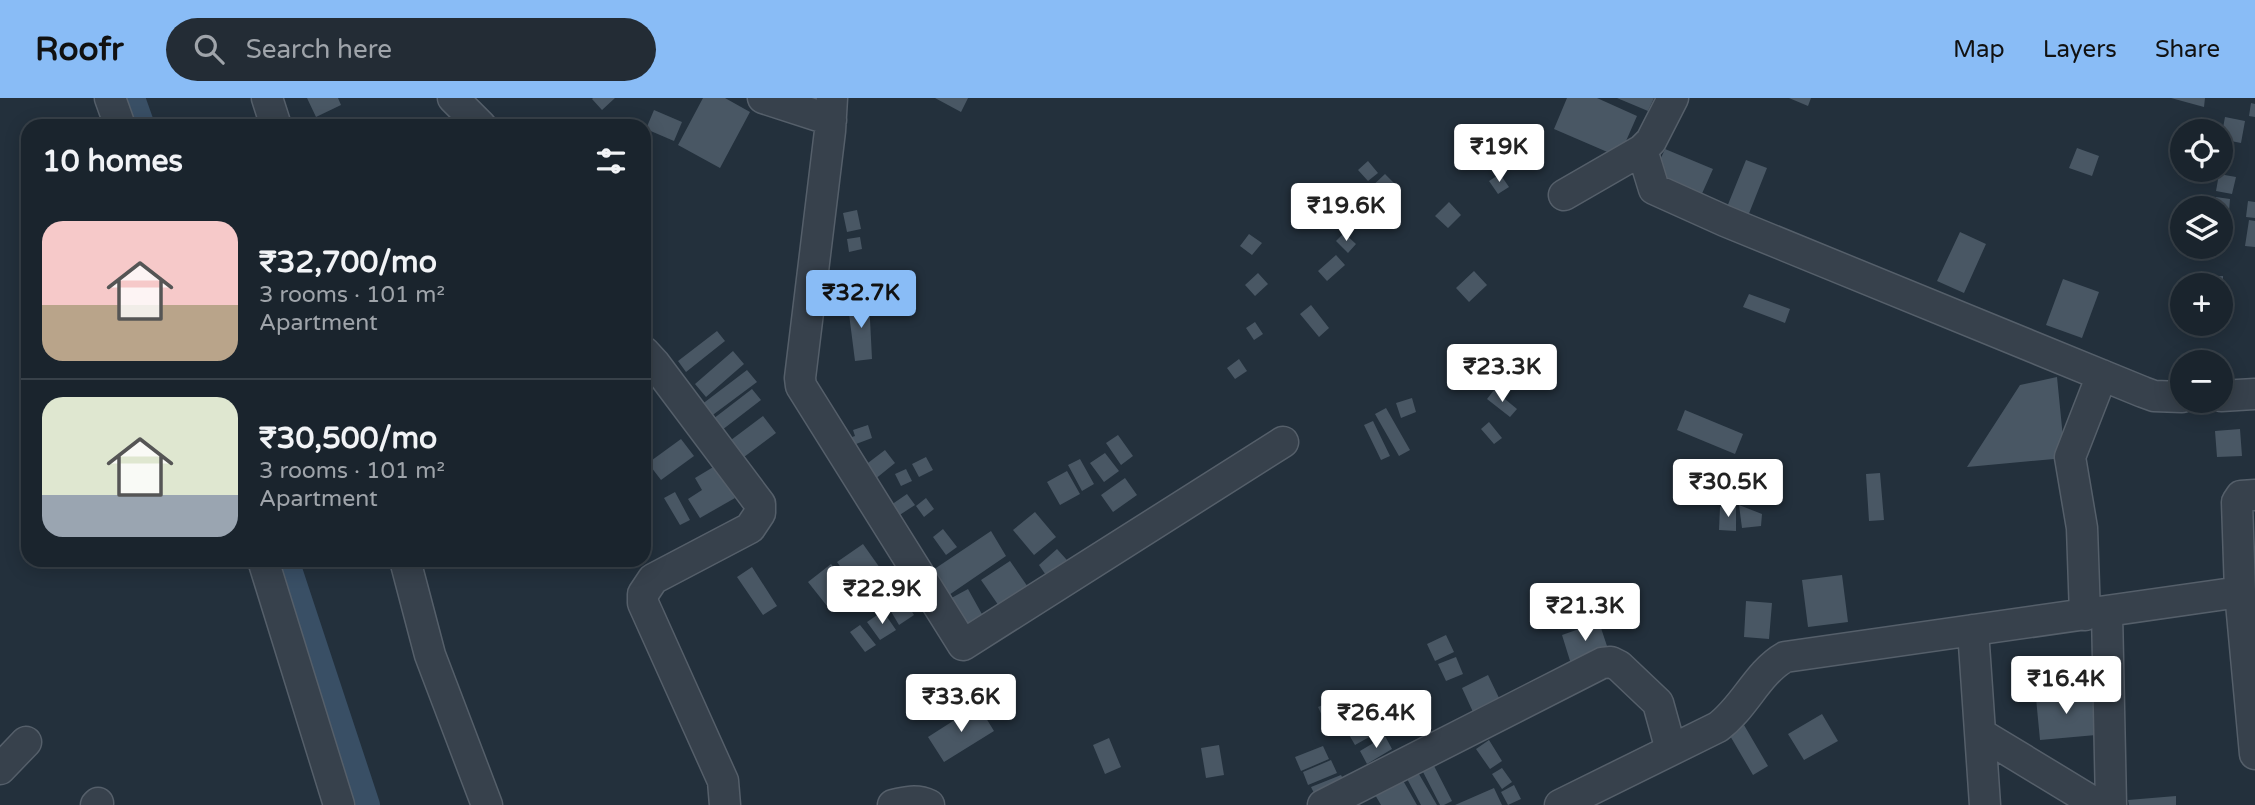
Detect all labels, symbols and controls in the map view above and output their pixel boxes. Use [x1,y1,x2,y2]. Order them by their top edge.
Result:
search box [166,18,656,81]
text: Roofr [35,30,124,69]
icon: search [190,30,228,68]
text: Search here [246,34,392,65]
text: Map [1953,35,2005,64]
text: Layers [2043,35,2117,64]
text: Share [2155,35,2220,64]
map controls [2170,119,2233,413]
button: locate [2170,119,2233,182]
pin: ₹19K [1458,125,1540,184]
text: ₹19K [1470,133,1528,161]
icon: filters [592,142,630,180]
text: 10 homes [42,143,183,180]
pin: ₹19.6K [1289,184,1403,243]
text: ₹19.6K [1307,192,1385,220]
button: layers [2170,196,2233,259]
text: ₹32,700/mo [259,244,437,281]
icon: home [98,249,182,333]
pin: ₹32.7K [804,271,918,330]
button: + [2170,273,2233,336]
text: ₹32.7K [822,279,900,307]
text: 3 rooms · 101 m² [259,281,445,309]
text: Apartment [259,309,378,337]
pin: ₹23.3K [1445,344,1559,404]
button: − [2170,350,2233,413]
text: ₹23.3K [1463,353,1541,381]
text: ₹30,500/mo [259,420,437,457]
icon: home [98,425,182,509]
text: 3 rooms · 101 m² [259,457,445,485]
pin: ₹30.5K [1671,460,1785,519]
text: ₹30.5K [1689,468,1767,496]
text: Apartment [259,485,378,513]
pin: ₹22.9K [825,566,939,626]
text: ₹22.9K [843,575,921,603]
pin: ₹21.3K [1528,584,1642,643]
text: ₹21.3K [1546,592,1624,620]
pin: ₹16.4K [2009,656,2123,716]
text: ₹16.4K [2027,665,2105,693]
pin: ₹33.6K [904,674,1018,734]
text: ₹33.6K [922,683,1000,711]
pin: ₹26.4K [1319,690,1433,750]
text: ₹26.4K [1337,699,1415,727]

